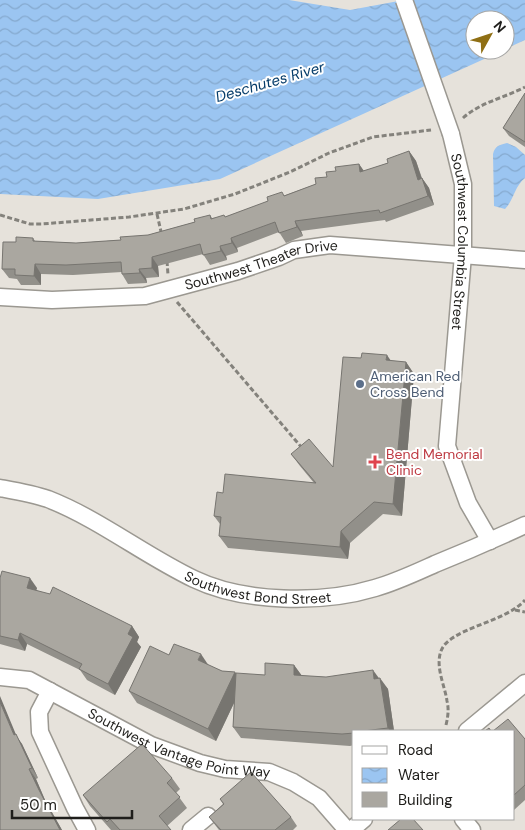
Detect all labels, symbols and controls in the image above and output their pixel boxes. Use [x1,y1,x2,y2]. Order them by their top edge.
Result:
north arrow [465,10,515,60]
text: N [490,17,510,36]
water label: Deschutes River [213,57,327,107]
street label: Southwest Columbia Street [447,152,472,331]
street label: Southwest Theater Drive [183,236,339,294]
place label: American Red Cross Bend [370,367,460,401]
marker: American Red Cross Bend [354,378,366,390]
place label: Bend Memorial Clinic [386,445,483,479]
marker: Bend Memorial Clinic [368,455,382,469]
street label: Southwest Bond Street [181,567,332,608]
street label: Southwest Vantage Point Way [85,704,271,781]
legend [352,730,515,820]
text: Road [398,740,433,760]
text: Water [398,765,440,785]
scale bar [12,788,132,820]
text: Building [398,790,453,810]
text: 50 m [20,795,57,815]

